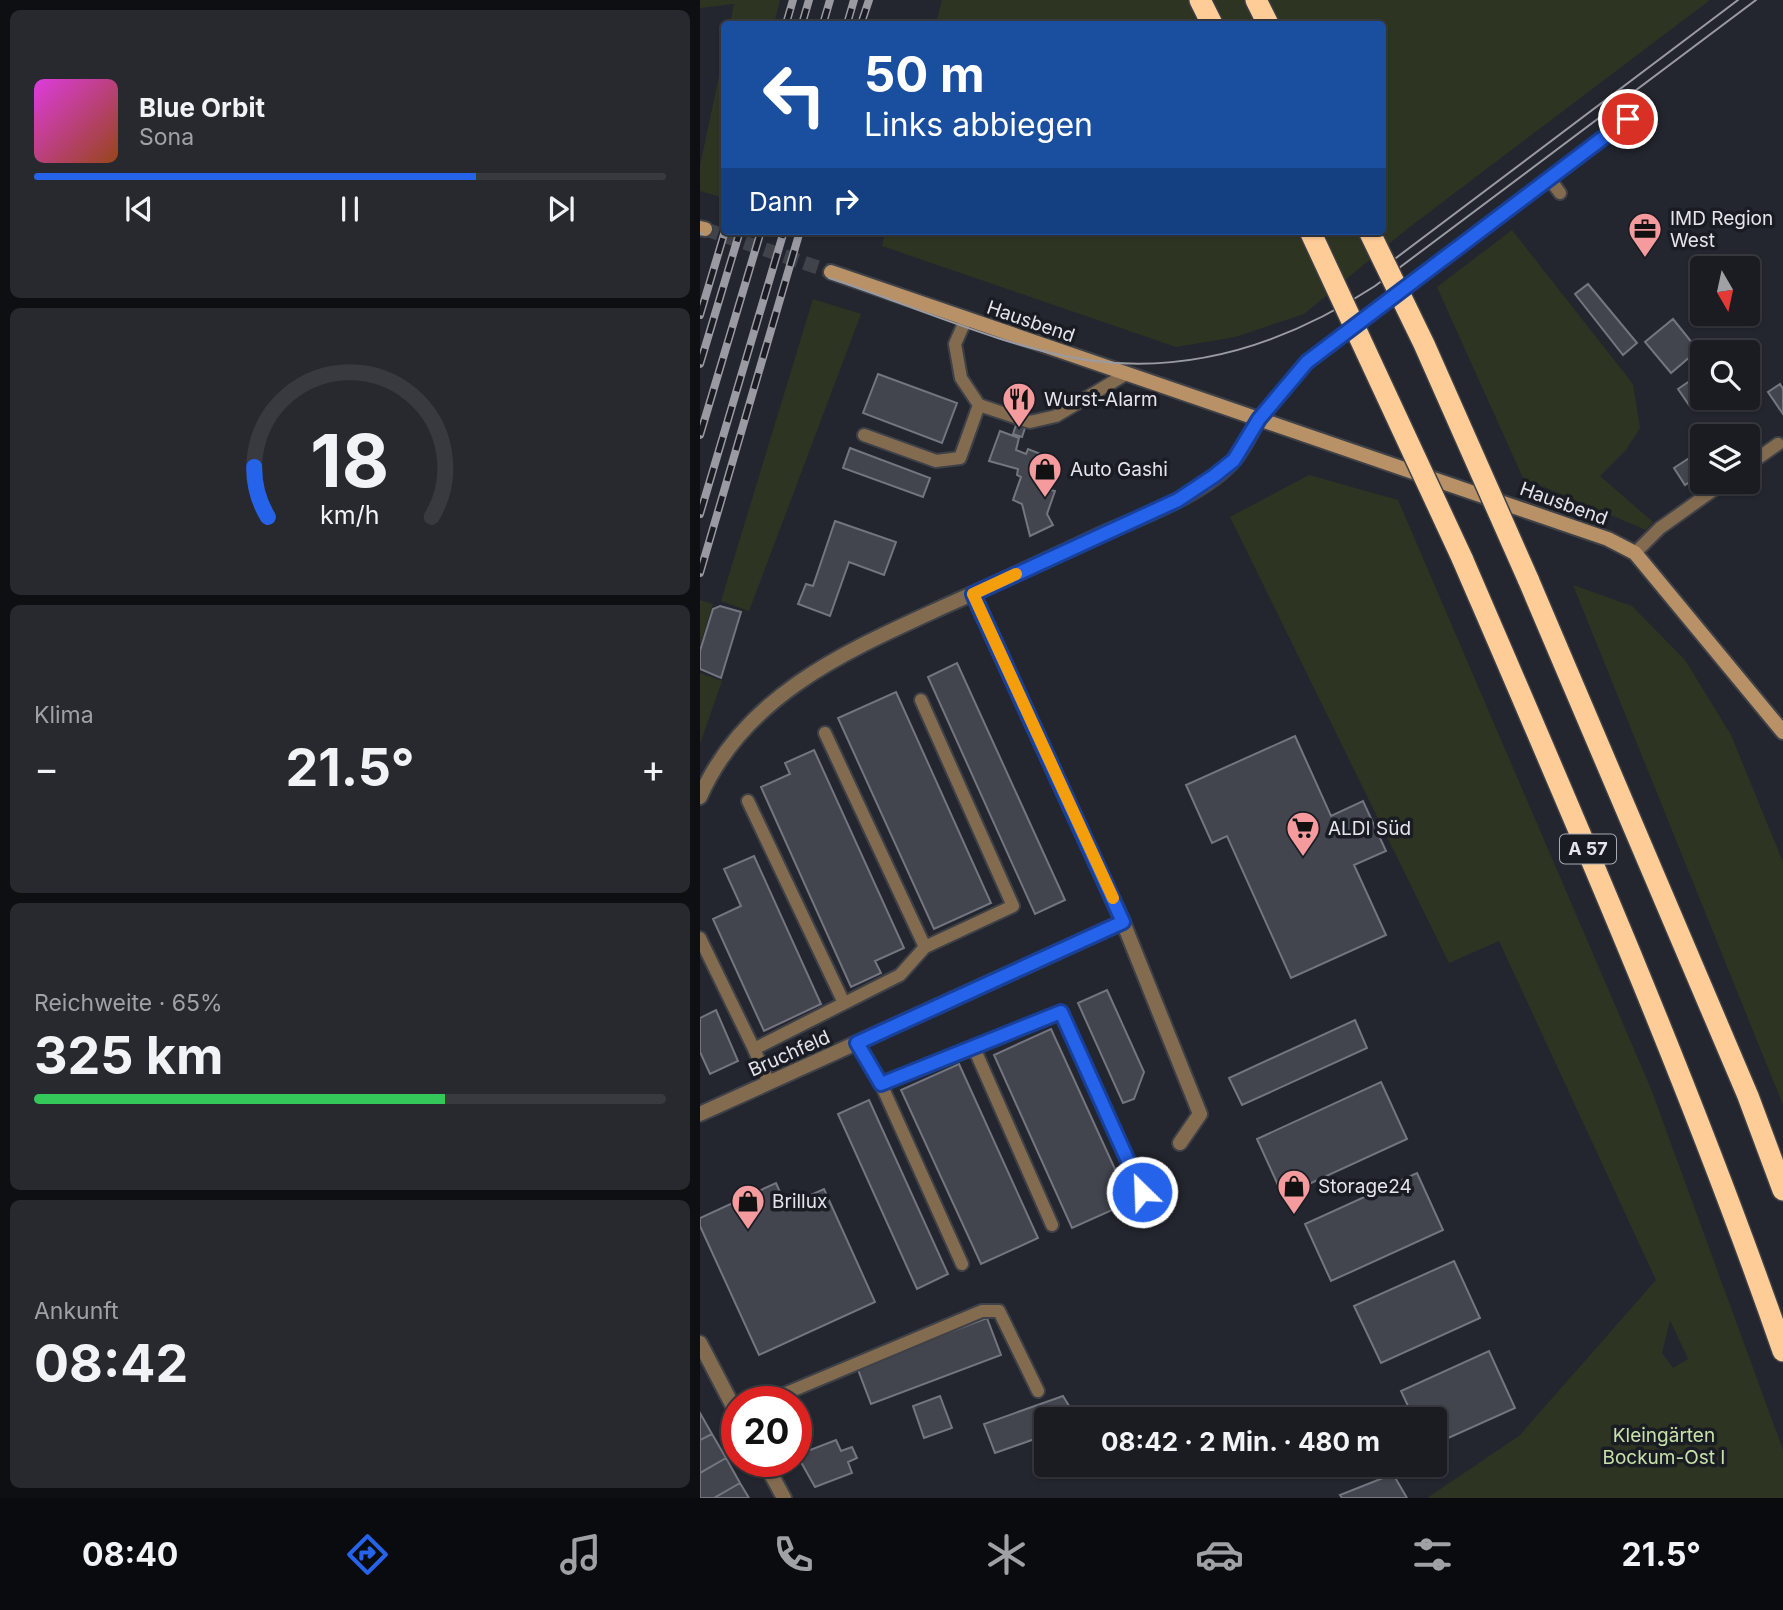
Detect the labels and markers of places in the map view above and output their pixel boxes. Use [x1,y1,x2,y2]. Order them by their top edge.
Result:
pin [1598,89,1658,149]
place label: IMD Region West [1670,207,1773,252]
office icon: IMD Region West [1626,210,1664,259]
restaurant icon: Wurst-Alarm [1000,380,1038,429]
place label: Wurst-Alarm [1044,388,1158,411]
shop icon: Auto Gashi [1026,450,1064,499]
place label: Auto Gashi [1070,458,1168,481]
supermarket icon: ALDI Süd [1284,809,1322,858]
place label: ALDI Süd [1328,817,1411,840]
shop icon: Storage24 [1275,1167,1313,1216]
place label: Storage24 [1318,1175,1412,1198]
shop icon: Brillux [729,1182,767,1231]
place label: Brillux [772,1190,827,1213]

